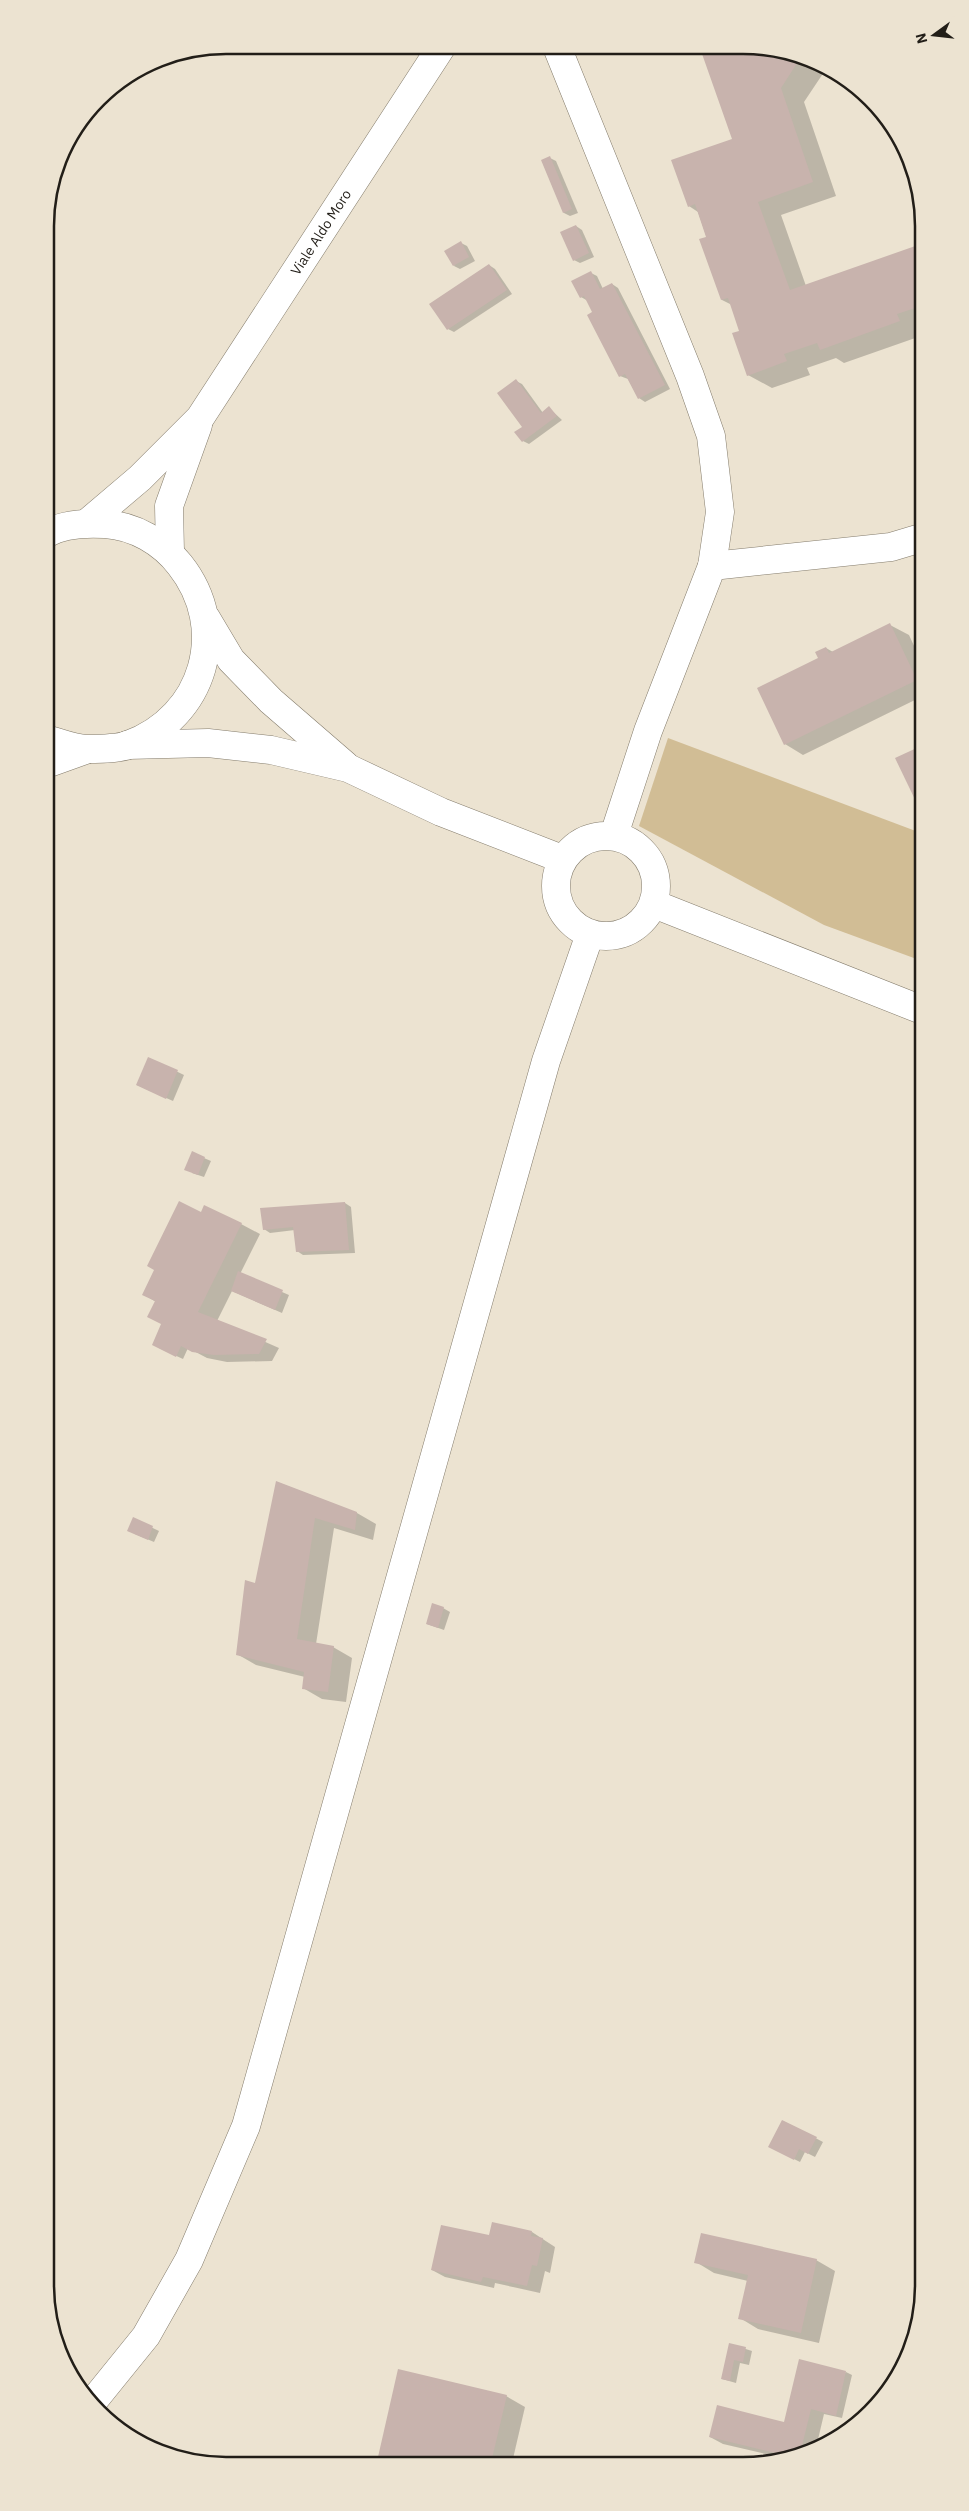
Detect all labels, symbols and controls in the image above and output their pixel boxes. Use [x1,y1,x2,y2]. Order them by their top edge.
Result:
north arrow [909,10,959,60]
text: N [911,31,931,46]
street label: Viale Aldo Moro [286,186,355,278]

